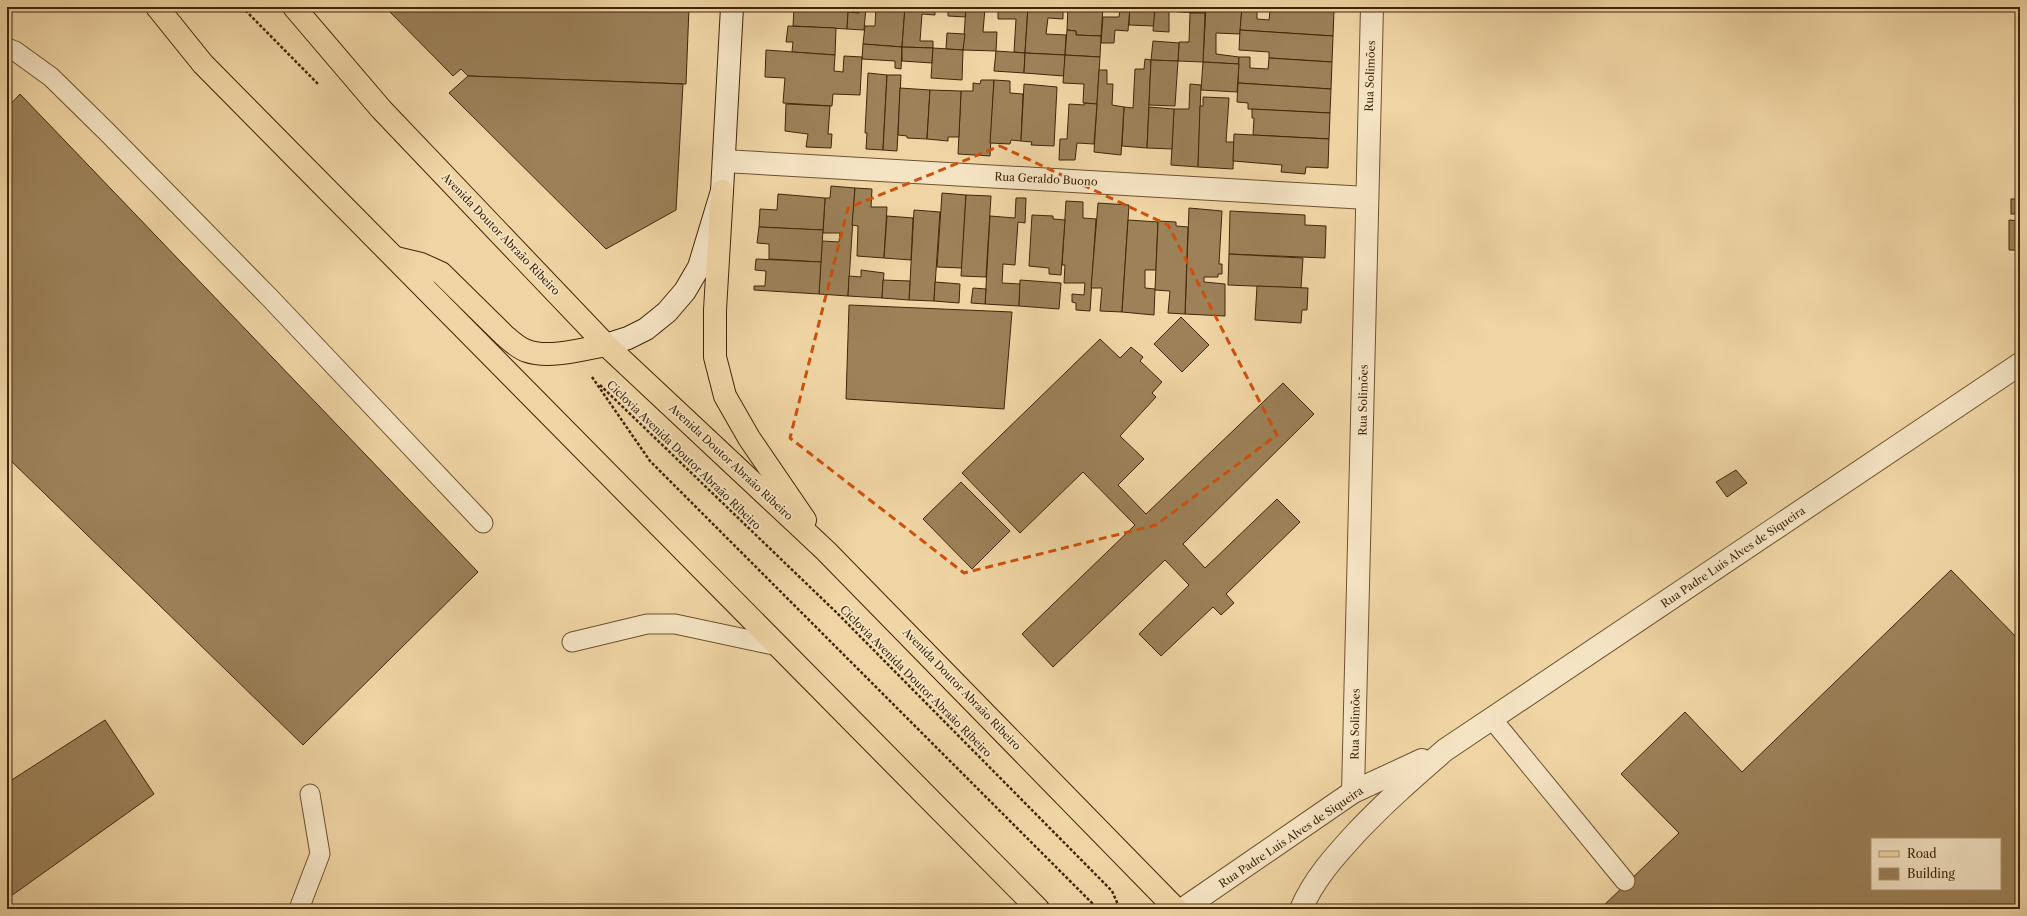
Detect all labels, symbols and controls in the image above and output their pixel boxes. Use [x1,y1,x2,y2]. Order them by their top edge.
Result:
street label: Rua Solimões [1362,40,1378,112]
street label: Avenida Doutor Abraão Ribeiro [438,169,563,298]
street label: Rua Geraldo Buono [994,169,1098,189]
street label: Rua Solimões [1355,364,1371,436]
street label: Ciclovia Avenida Doutor Abraão Ribeiro [604,377,764,533]
street label: Avenida Doutor Abraão Ribeiro [666,401,796,523]
street label: Rua Padre Luís Alves de Siqueira [1658,503,1808,611]
street label: Ciclovia Avenida Doutor Abraão Ribeiro [837,602,995,760]
street label: Avenida Doutor Abraão Ribeiro [900,625,1024,753]
street label: Rua Solimões [1347,688,1363,760]
street label: Rua Padre Luís Alves de Siqueira [1216,783,1366,891]
legend [1871,838,2001,890]
text: Road [1907,846,1937,861]
text: Building [1907,866,1955,881]

